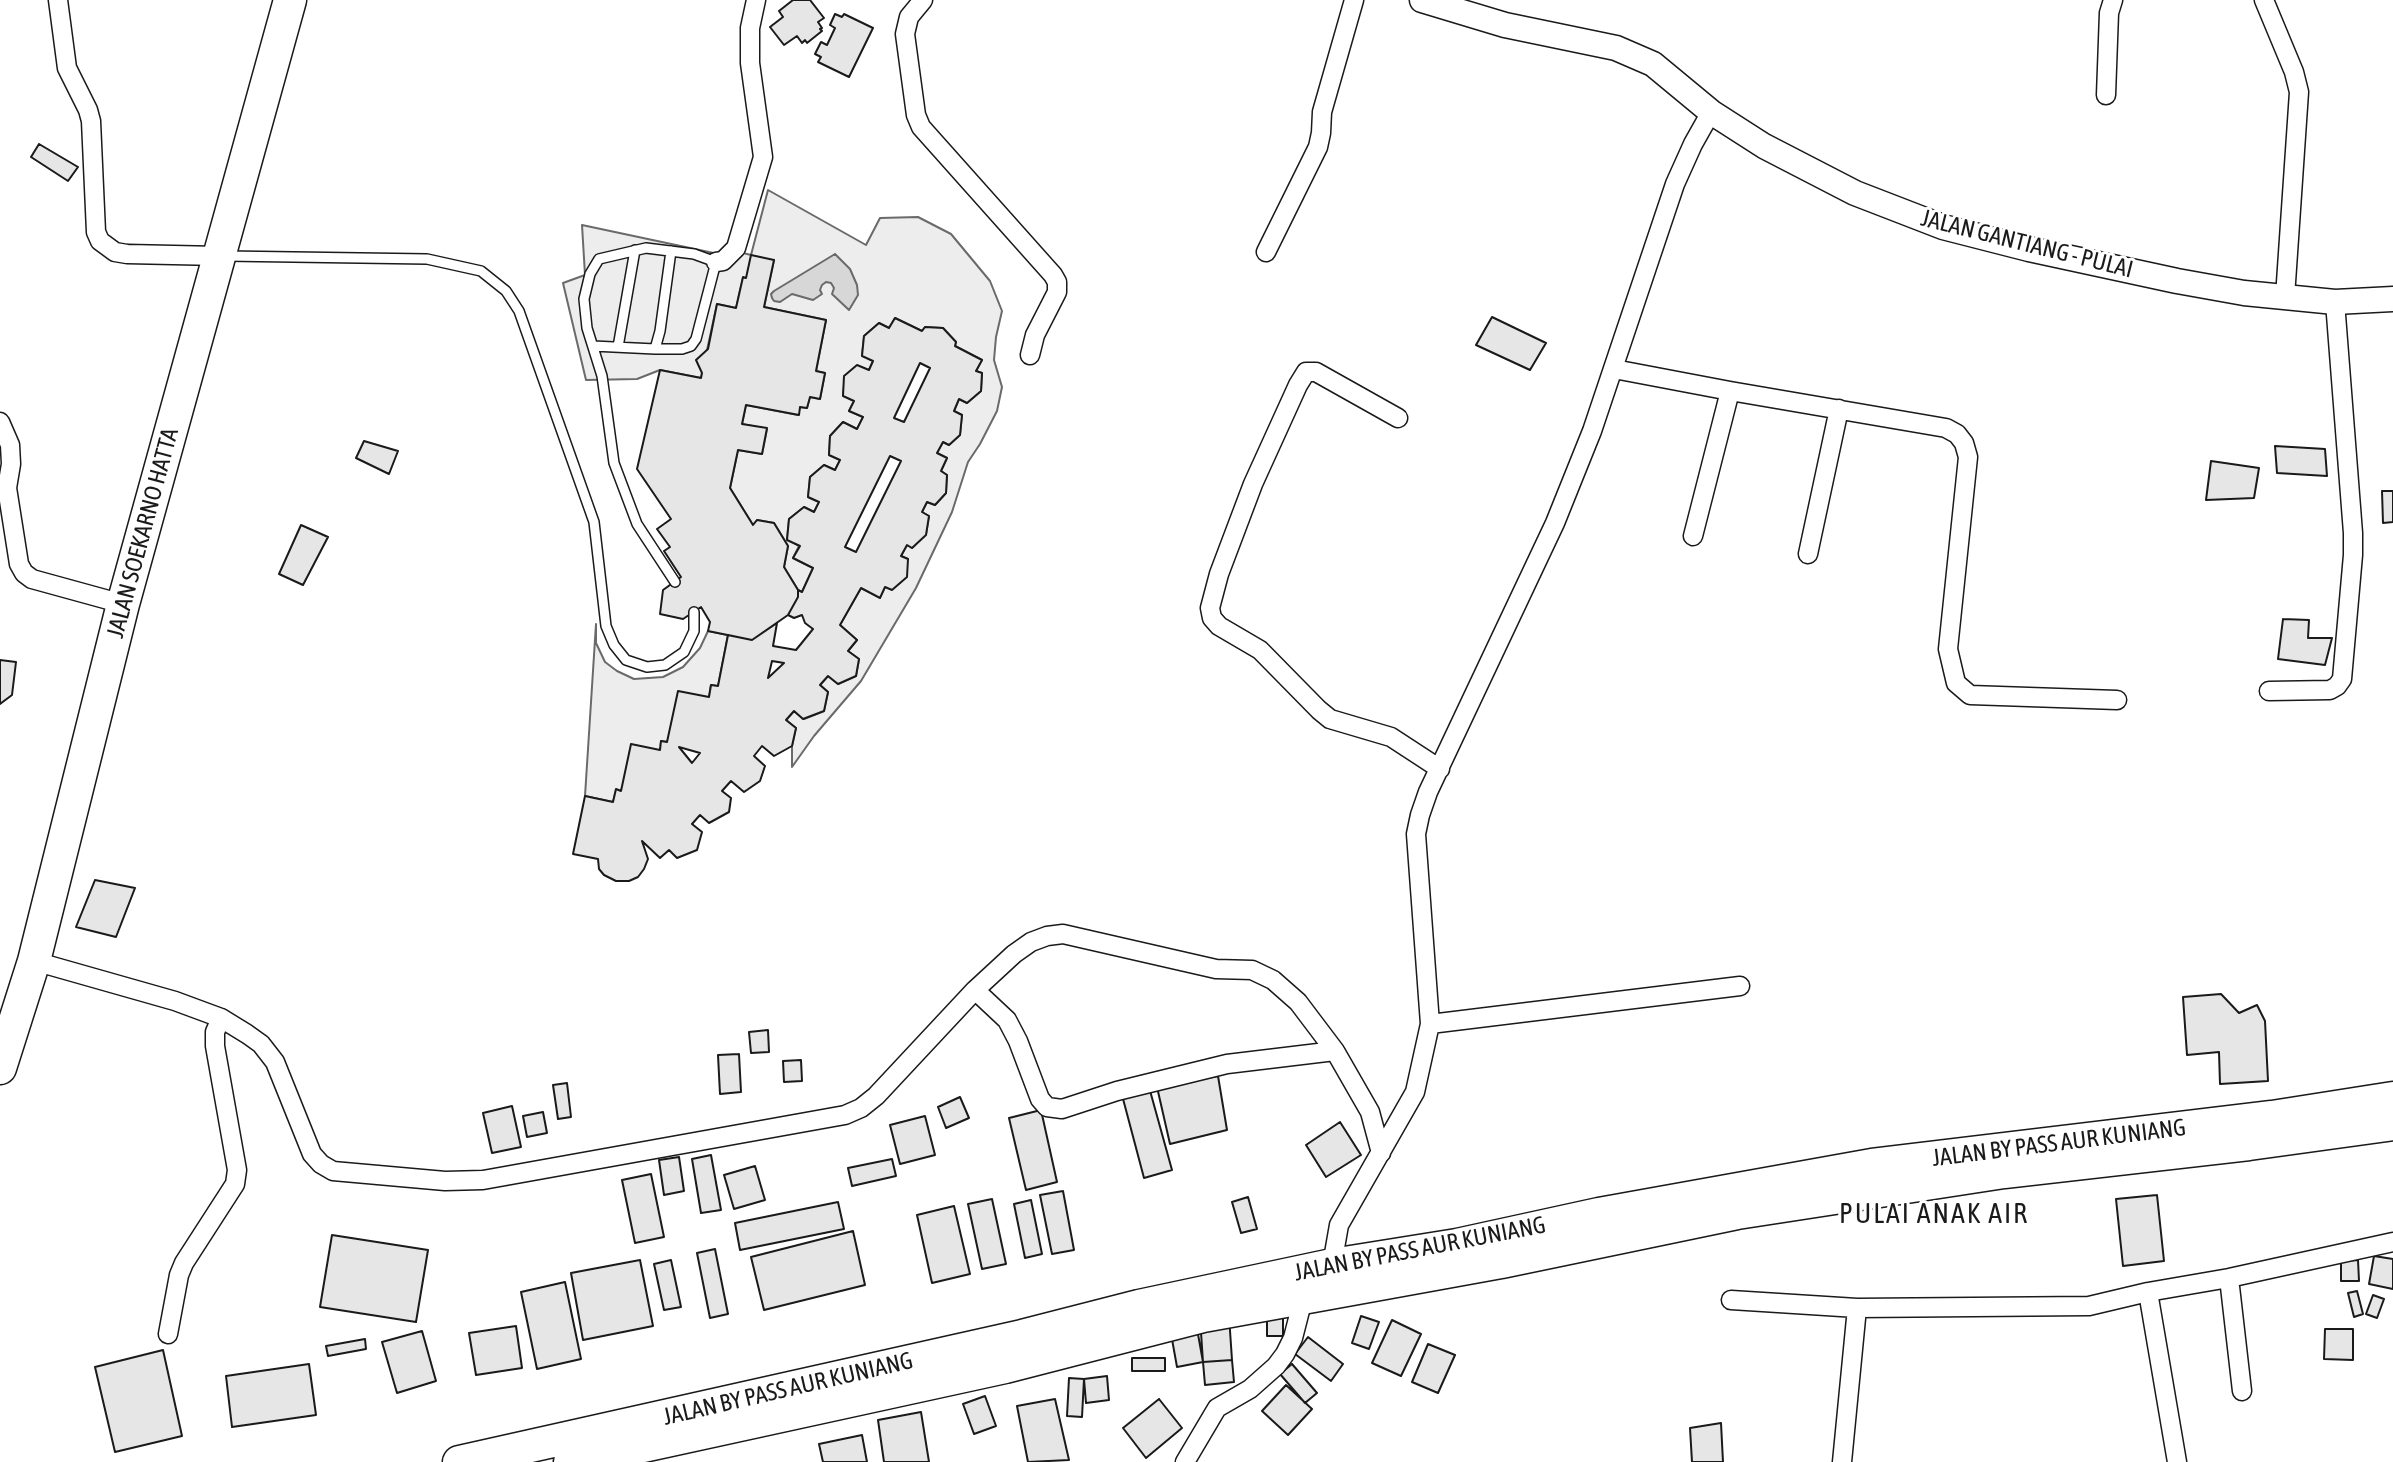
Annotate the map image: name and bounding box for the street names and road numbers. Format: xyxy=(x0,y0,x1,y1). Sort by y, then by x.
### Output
street label: JALAN GANTIANG - PULAI xyxy=(1918,204,2136,284)
street label: JALAN SOEKARNO HATTA xyxy=(101,425,185,641)
street label: JALAN BY PASS AUR KUNIANG xyxy=(1931,1113,2187,1173)
street label: JALAN BY PASS AUR KUNIANG xyxy=(1292,1211,1548,1287)
street label: JALAN BY PASS AUR KUNIANG xyxy=(660,1346,916,1432)

